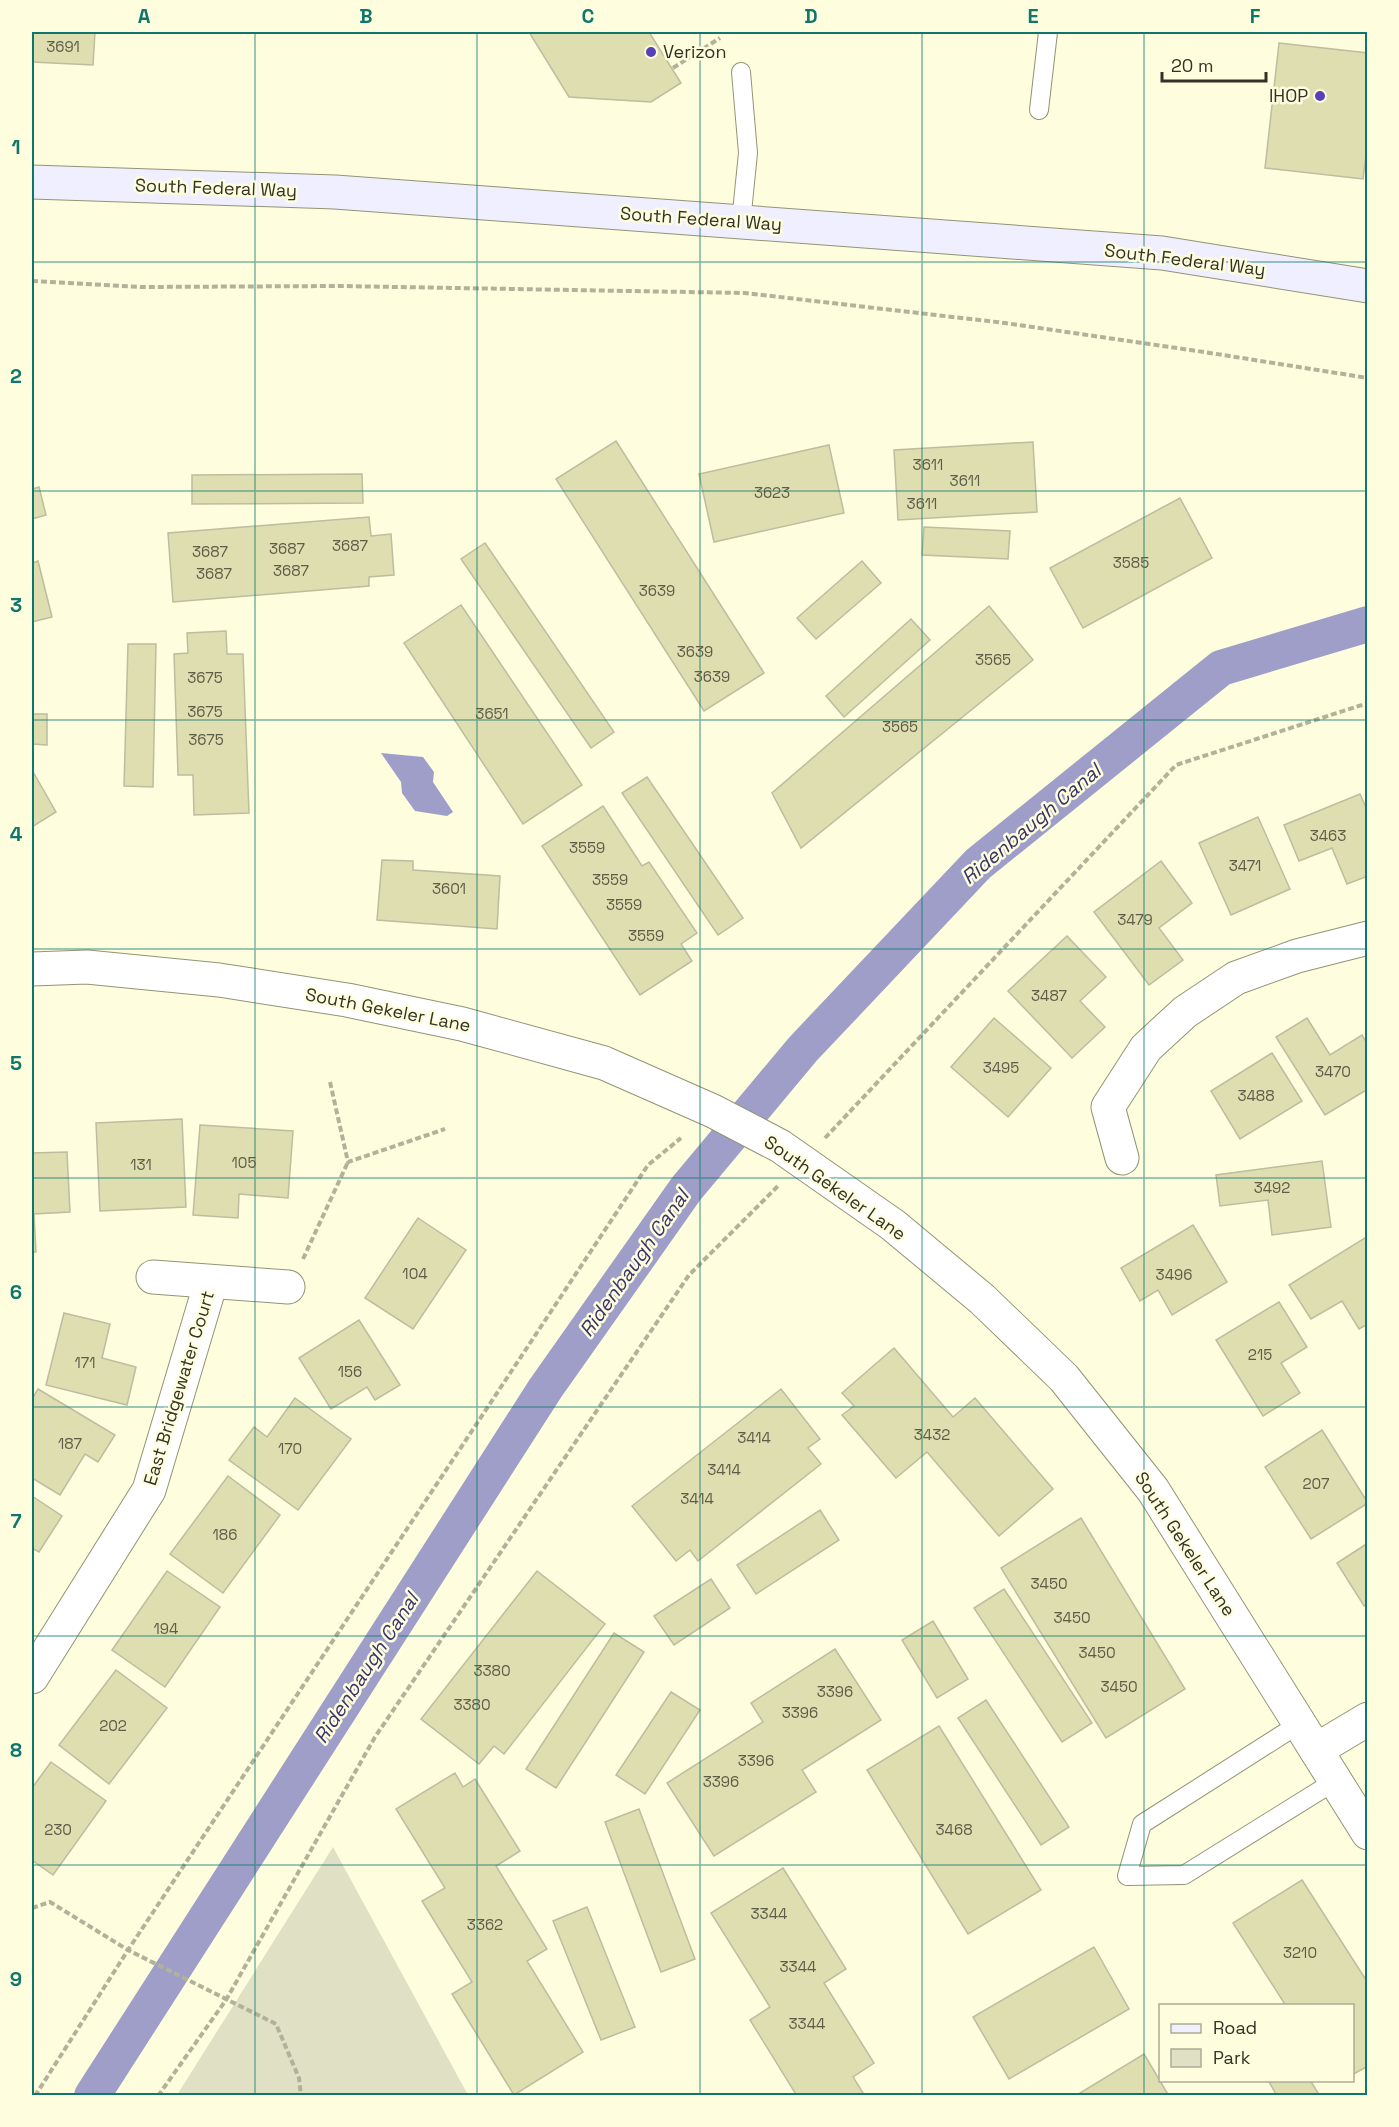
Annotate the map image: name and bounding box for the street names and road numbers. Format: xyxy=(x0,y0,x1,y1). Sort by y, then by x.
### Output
street label: South Federal Way xyxy=(135,173,297,202)
street label: South Federal Way xyxy=(619,201,783,236)
street label: South Federal Way xyxy=(1103,238,1267,281)
street label: South Gekeler Lane xyxy=(304,982,473,1037)
street label: South Gekeler Lane xyxy=(760,1130,911,1245)
street label: East Bridgewater Court xyxy=(138,1288,219,1488)
street label: South Gekeler Lane xyxy=(1130,1467,1241,1620)

